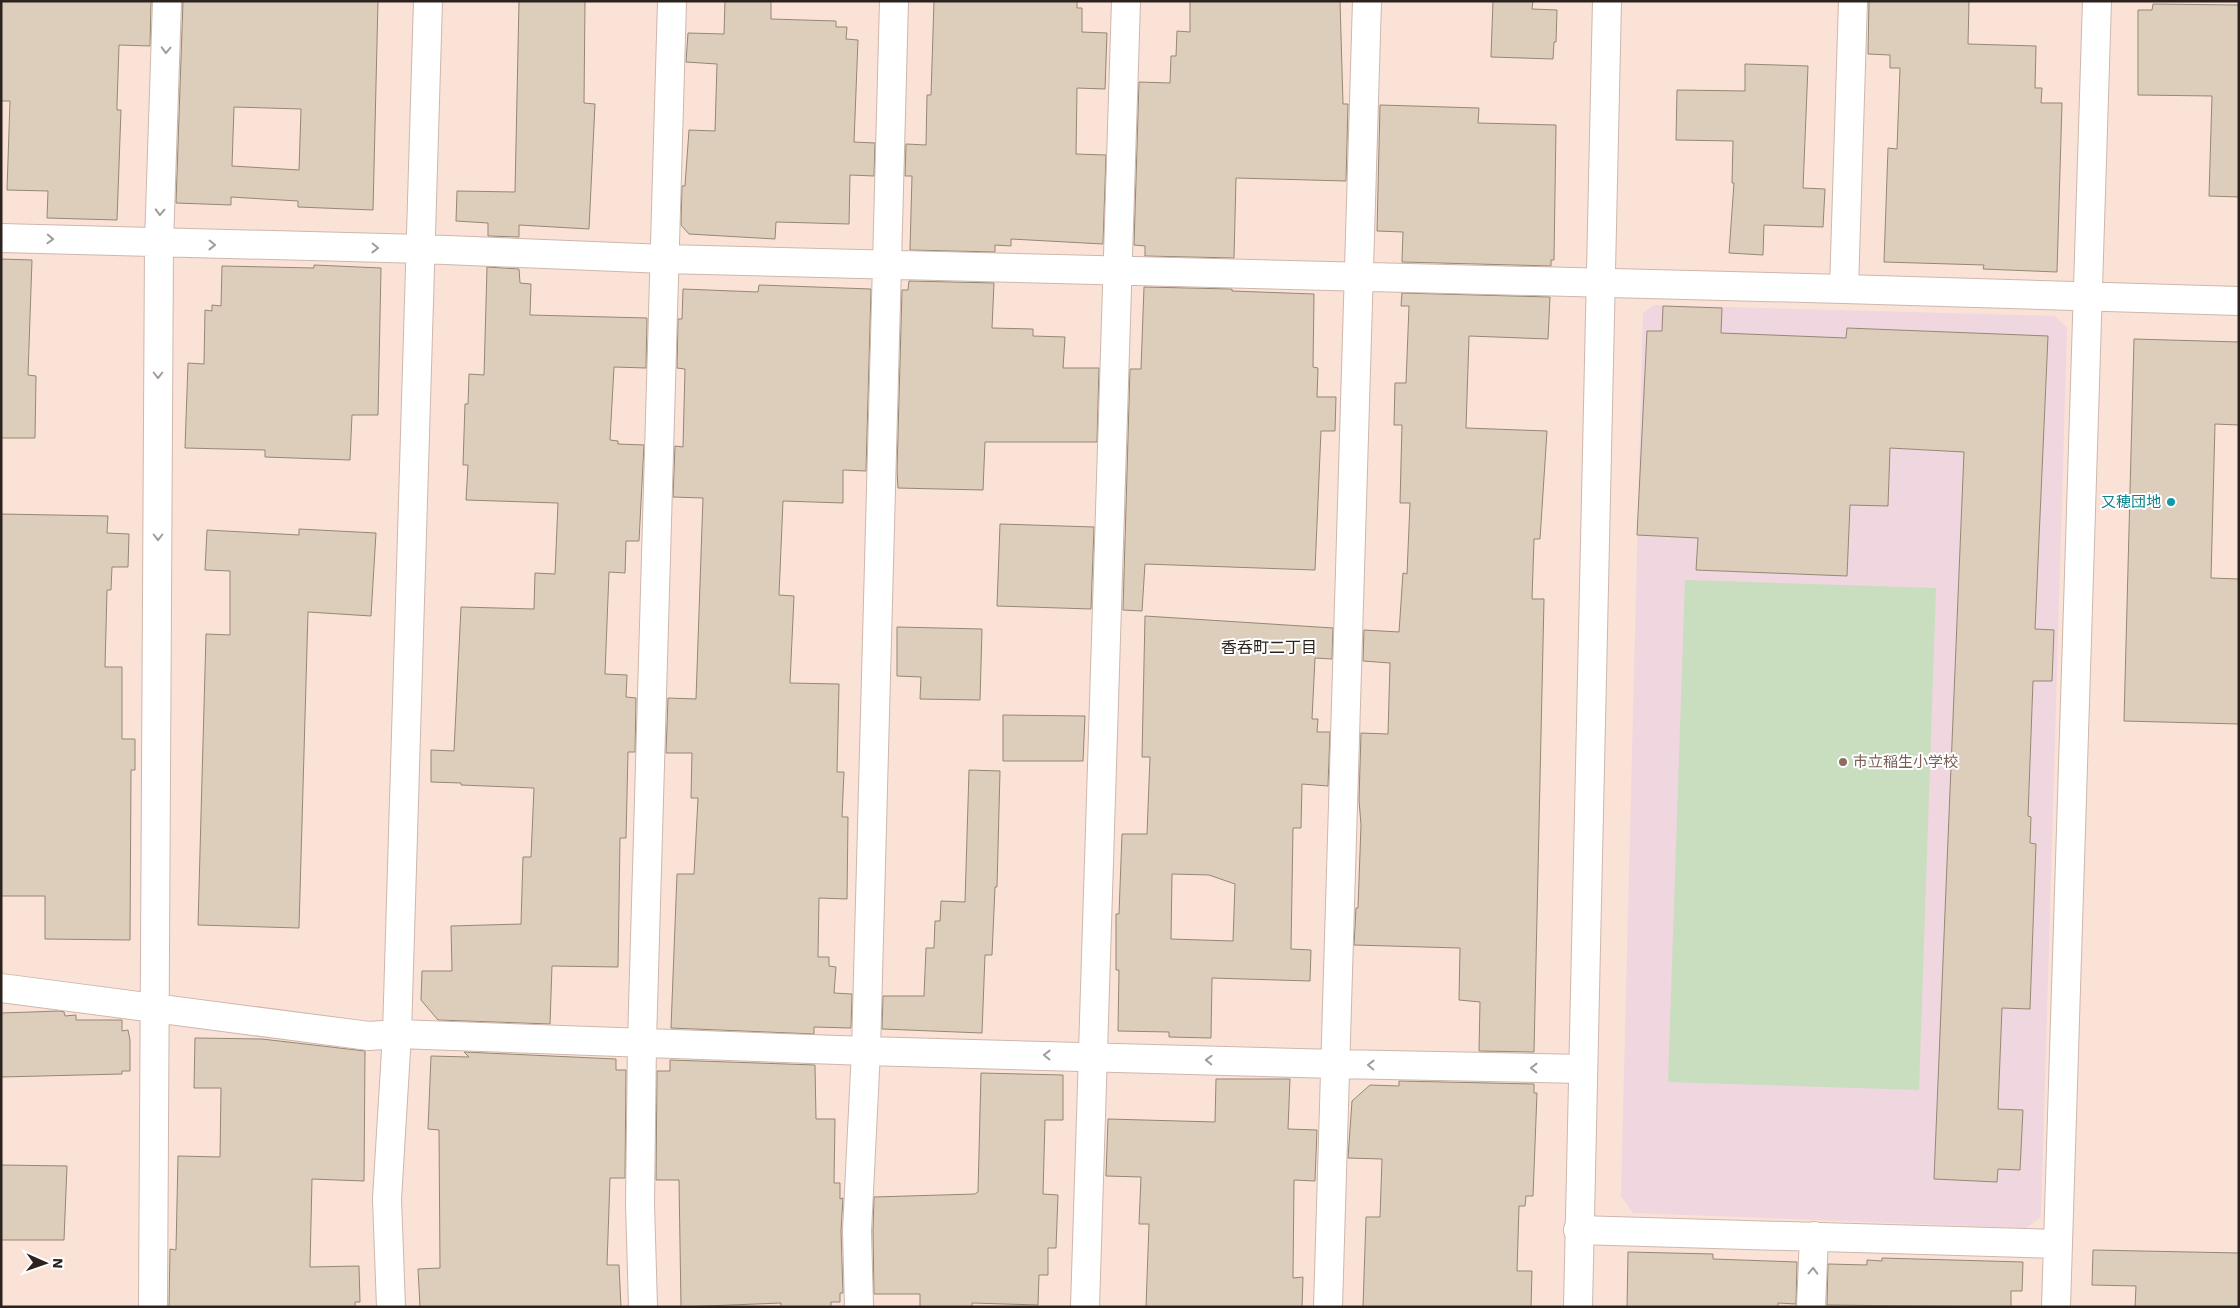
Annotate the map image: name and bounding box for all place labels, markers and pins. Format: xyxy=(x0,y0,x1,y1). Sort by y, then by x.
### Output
place label: 又穂団地 xyxy=(2101,493,2161,511)
marker: 又穂団地 xyxy=(2165,496,2177,508)
place label: 市立稲生小学校 xyxy=(1853,753,1958,771)
marker: 市立稲生小学校 xyxy=(1837,756,1849,768)

